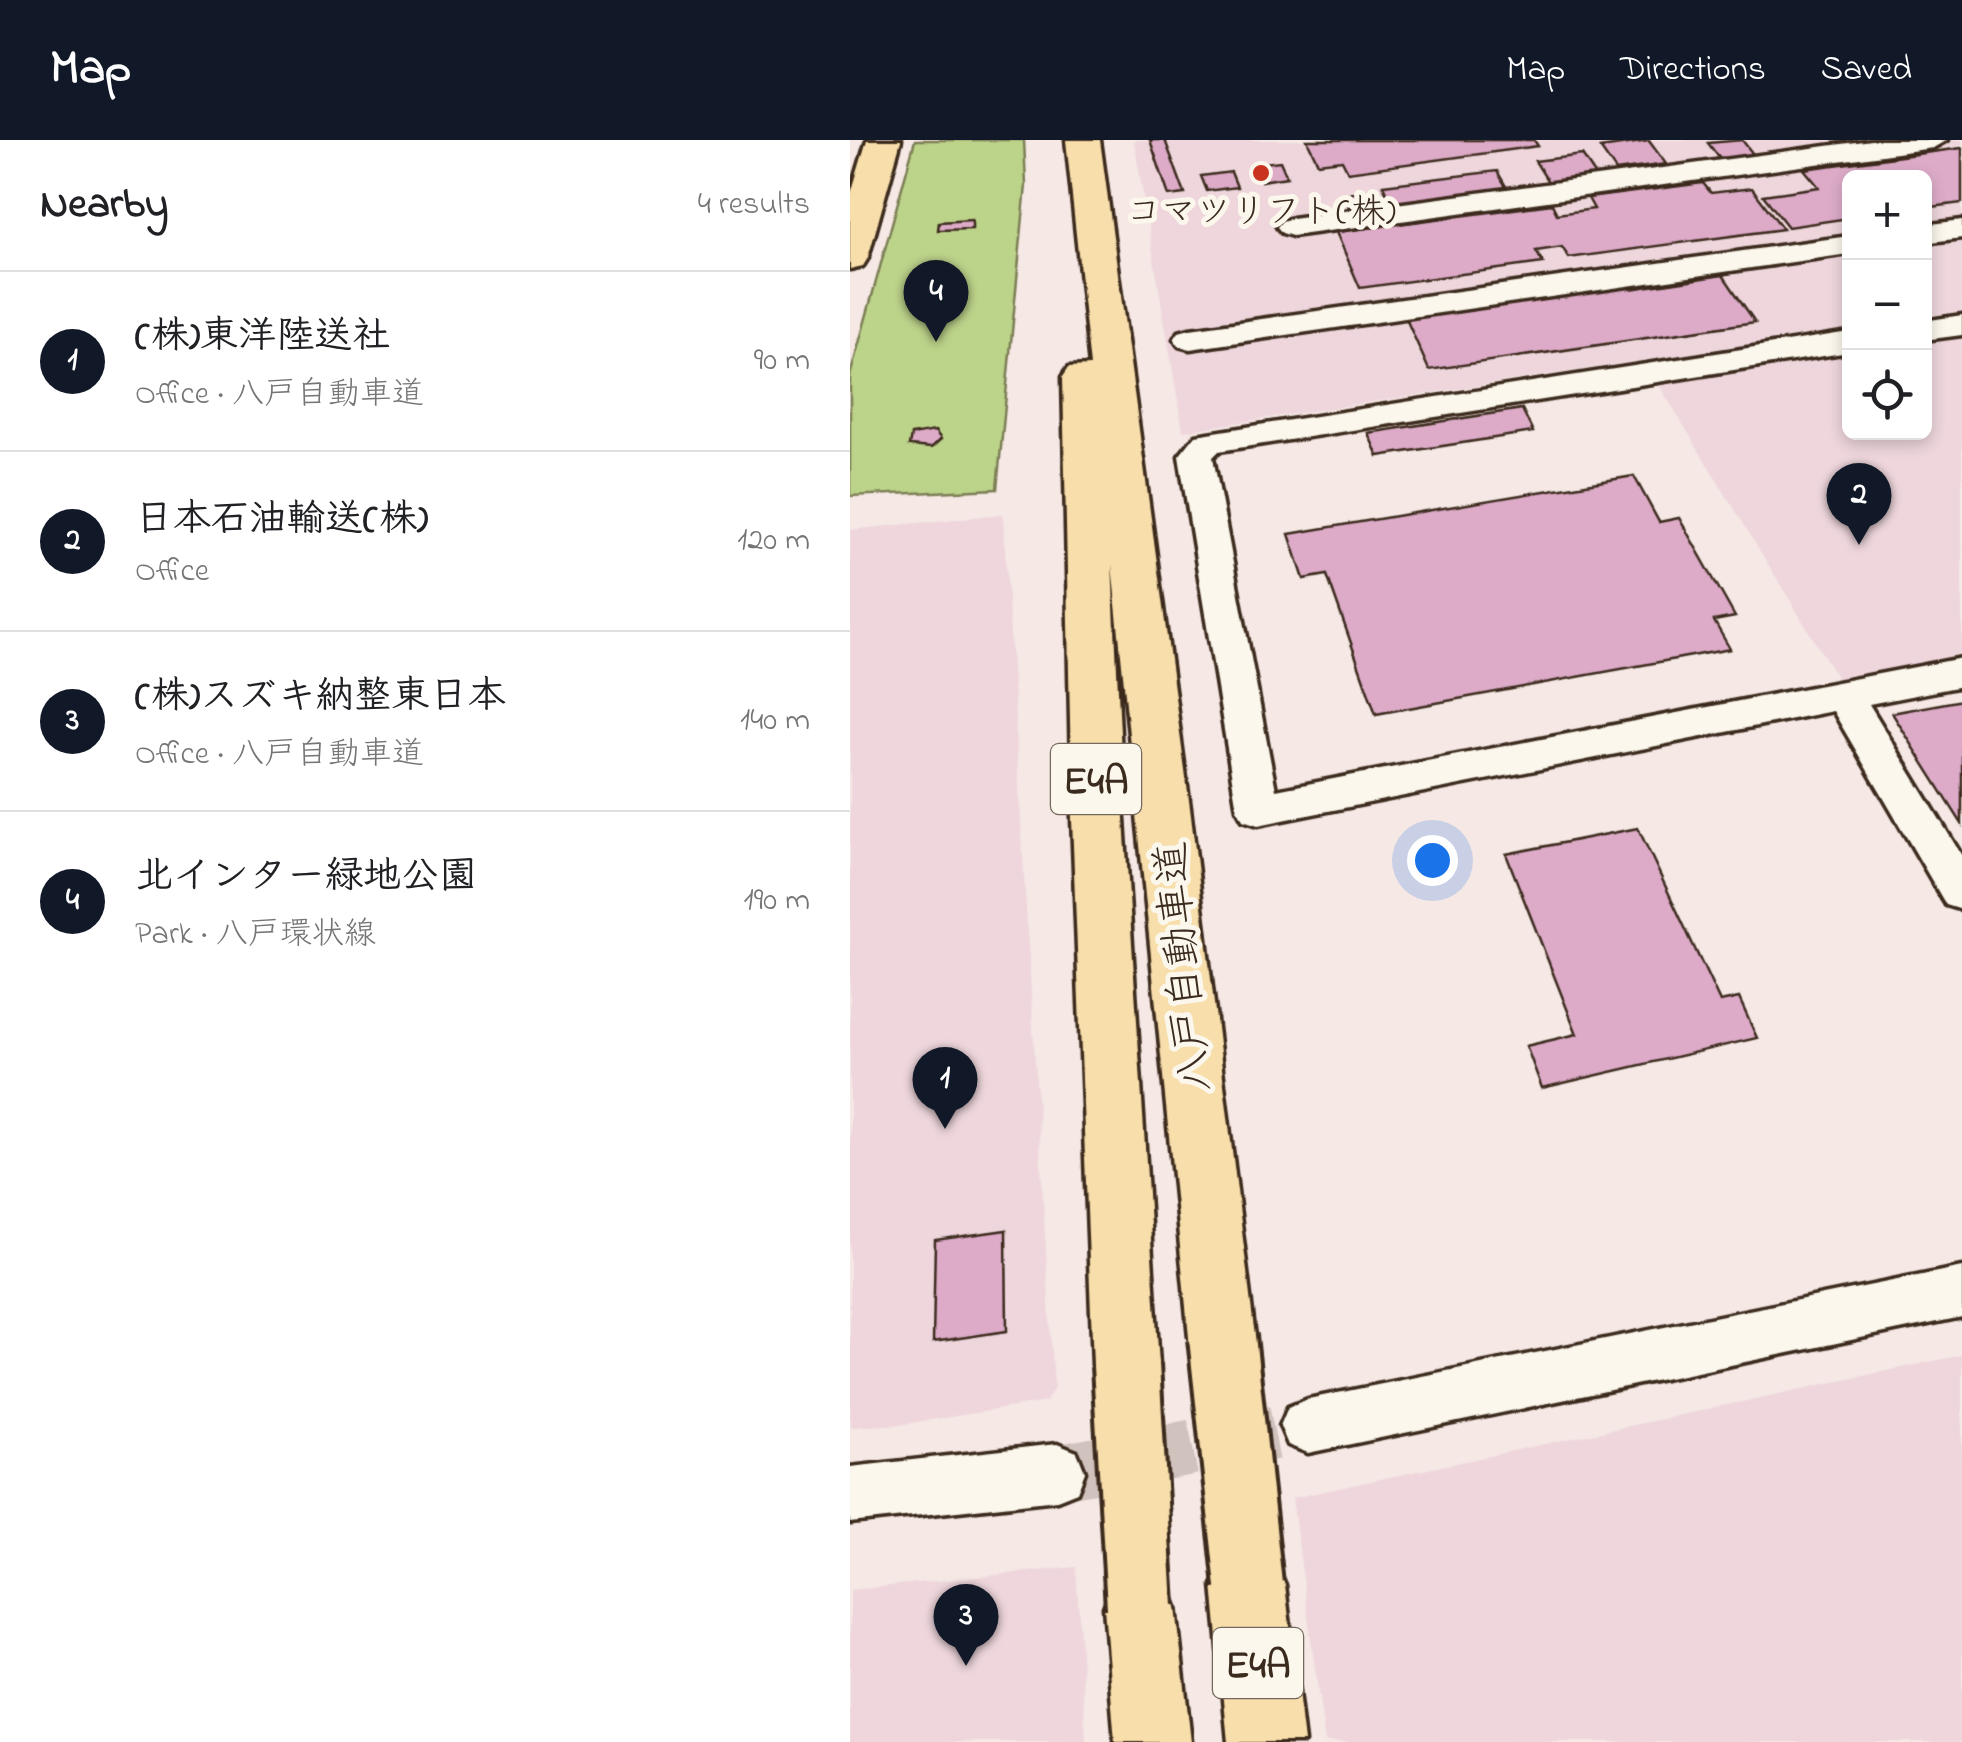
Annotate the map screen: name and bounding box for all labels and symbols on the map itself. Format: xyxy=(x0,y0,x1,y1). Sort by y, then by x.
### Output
marker: コマツリフト(株) xyxy=(1250,162,1272,184)
place label: コマツリフト(株) xyxy=(1126,188,1396,239)
pin: 4 xyxy=(904,260,968,342)
pin: 2 xyxy=(1826,462,1892,545)
road number: E4A xyxy=(1051,744,1141,814)
your location xyxy=(1407,835,1458,886)
street label: 八戸自動車道 xyxy=(1142,838,1229,1095)
pin: 1 xyxy=(912,1046,978,1129)
pin: 3 xyxy=(934,1584,998,1666)
road number: E4A xyxy=(1213,1628,1303,1698)

